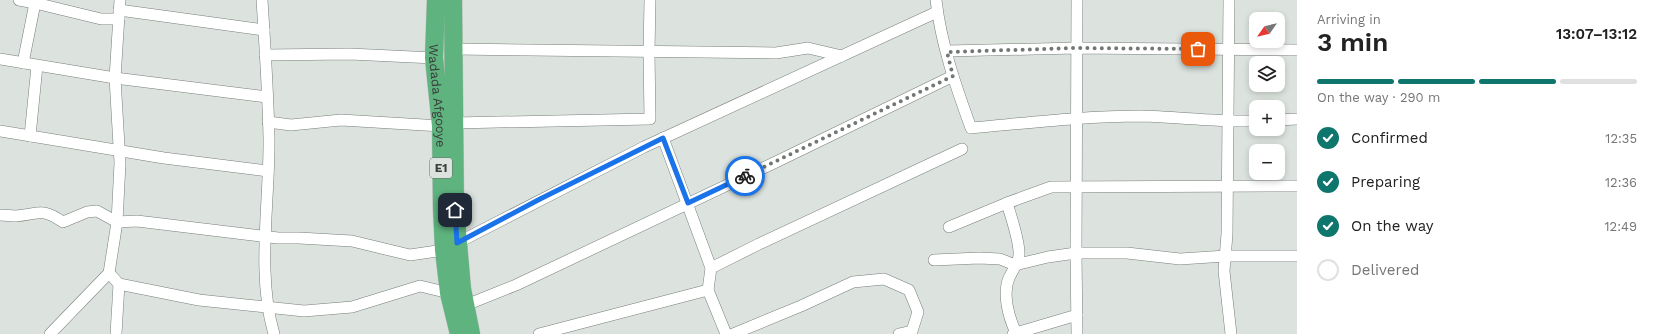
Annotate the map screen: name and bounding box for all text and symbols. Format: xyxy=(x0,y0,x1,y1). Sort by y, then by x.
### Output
north arrow xyxy=(1249,12,1285,48)
map controls xyxy=(1249,12,1285,180)
text: Arriving in xyxy=(1317,12,1381,27)
text: 13:07–13:12 xyxy=(1556,25,1637,43)
text: 3 min xyxy=(1317,27,1388,57)
pin xyxy=(1181,32,1215,66)
icon: bag xyxy=(1187,38,1209,60)
street label: Wadada Afgooye xyxy=(426,44,448,148)
button: layers xyxy=(1249,56,1285,92)
text: On the way · 290 m xyxy=(1317,90,1440,105)
button: + xyxy=(1249,100,1285,136)
icon: check xyxy=(1317,127,1339,149)
text: Confirmed xyxy=(1351,129,1428,147)
text: 12:35 xyxy=(1605,131,1637,146)
button: − xyxy=(1249,144,1285,180)
courier xyxy=(725,156,765,196)
road number: E1 xyxy=(430,158,452,178)
icon: bike xyxy=(734,165,756,187)
icon: check xyxy=(1317,171,1339,193)
text: Preparing xyxy=(1351,173,1420,191)
text: 12:36 xyxy=(1605,175,1637,190)
pin xyxy=(438,193,472,227)
icon: home xyxy=(444,199,466,221)
icon: check xyxy=(1317,215,1339,237)
text: On the way xyxy=(1351,217,1433,235)
text: 12:49 xyxy=(1605,219,1637,234)
text: Delivered xyxy=(1351,261,1419,279)

